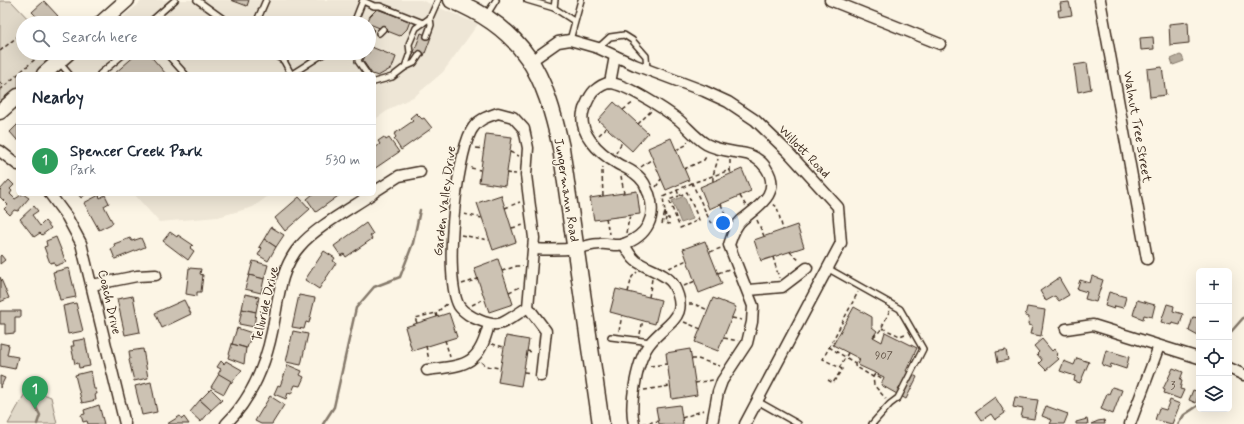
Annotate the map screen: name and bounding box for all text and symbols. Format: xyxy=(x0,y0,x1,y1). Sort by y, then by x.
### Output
search box xyxy=(16,16,376,60)
icon: search xyxy=(30,27,52,49)
text: Search here xyxy=(62,28,138,48)
street label: Walnut Tree Street xyxy=(1119,70,1155,184)
text: Nearby xyxy=(32,87,84,109)
street label: Willott Road xyxy=(774,122,834,182)
street label: Jungermann Road xyxy=(548,137,583,243)
text: Spencer Creek Park xyxy=(70,142,202,162)
street label: Garden Valley Drive xyxy=(430,145,460,257)
text: 1 xyxy=(42,152,48,169)
text: 530 m xyxy=(325,152,360,169)
text: Park xyxy=(70,162,96,179)
your location xyxy=(713,213,733,233)
street label: Telluride Drive xyxy=(249,265,283,343)
street label: Coach Drive xyxy=(93,268,125,336)
map controls xyxy=(1196,268,1232,412)
button: + xyxy=(1196,268,1232,304)
button: − xyxy=(1196,304,1232,340)
button: locate xyxy=(1196,340,1232,376)
house number: 907 xyxy=(875,349,893,363)
pin: 1 xyxy=(22,376,48,409)
button: layers xyxy=(1196,376,1232,412)
house number: 3 xyxy=(1171,379,1176,393)

